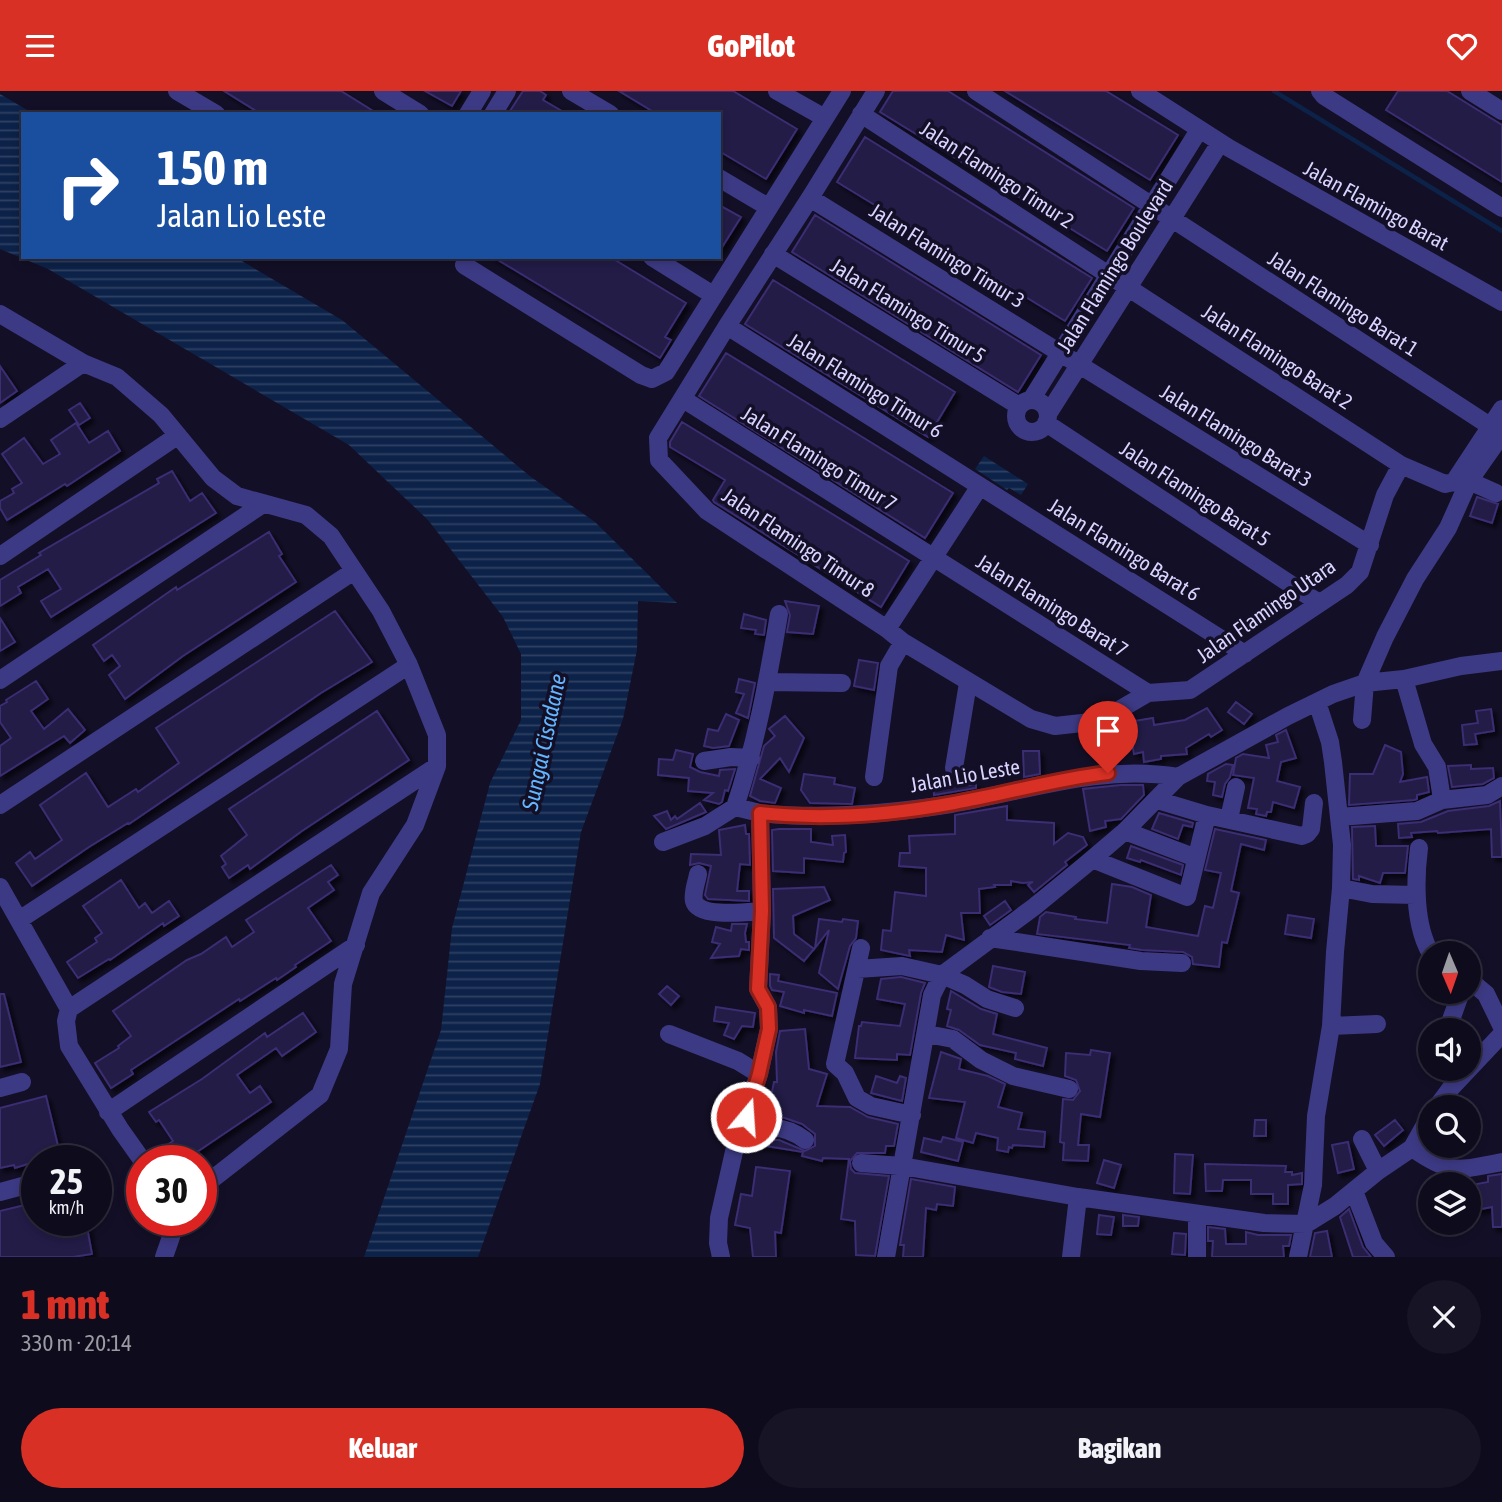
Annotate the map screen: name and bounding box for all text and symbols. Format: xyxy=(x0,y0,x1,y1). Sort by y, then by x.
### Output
icon: menu xyxy=(21,27,59,65)
text: GoPilot xyxy=(707,27,795,64)
icon: heart xyxy=(1443,27,1481,65)
street label: Jalan Flamingo Timur 2 xyxy=(916,116,1079,233)
text: 150 m xyxy=(157,139,268,195)
icon: right xyxy=(42,140,133,231)
street label: Jalan Flamingo Barat xyxy=(1300,155,1453,255)
street label: Jalan Flamingo Boulevard xyxy=(1051,175,1177,356)
text: Jalan Lio Leste xyxy=(157,197,326,234)
street label: Jalan Flamingo Timur 3 xyxy=(866,198,1029,312)
street label: Jalan Flamingo Barat 1 xyxy=(1264,246,1423,361)
street label: Jalan Flamingo Timur 5 xyxy=(827,253,990,367)
street label: Jalan Flamingo Barat 2 xyxy=(1198,299,1357,414)
street label: Jalan Flamingo Timur 6 xyxy=(784,328,947,443)
street label: Jalan Flamingo Barat 3 xyxy=(1156,379,1317,491)
street label: Jalan Flamingo Timur 7 xyxy=(738,401,901,515)
street label: Jalan Flamingo Barat 5 xyxy=(1116,436,1275,551)
street label: Jalan Flamingo Timur 8 xyxy=(718,482,879,602)
street label: Jalan Flamingo Barat 6 xyxy=(1044,493,1205,606)
street label: Jalan Flamingo Barat 7 xyxy=(972,549,1133,661)
street label: Jalan Flamingo Utara xyxy=(1191,553,1339,667)
water label: Sungai Cisadane xyxy=(517,671,571,814)
pin xyxy=(1078,701,1138,773)
icon: arrive xyxy=(1089,712,1127,750)
street label: Jalan Lio Leste xyxy=(908,754,1022,796)
north arrow xyxy=(1418,941,1480,1005)
map controls xyxy=(1418,941,1481,1235)
button: sound xyxy=(1418,1018,1481,1081)
position arrow xyxy=(709,1080,783,1154)
button: search xyxy=(1418,1095,1481,1158)
speed limit sign: 30 xyxy=(126,1145,217,1236)
text: 25 xyxy=(50,1161,83,1201)
button: layers xyxy=(1418,1172,1481,1235)
text: km/h xyxy=(49,1197,84,1218)
text: 1 mnt xyxy=(21,1280,109,1328)
button: close xyxy=(1407,1280,1481,1354)
text: 330 m · 20:14 xyxy=(21,1330,132,1356)
button: Keluar xyxy=(21,1408,744,1488)
button: Bagikan xyxy=(758,1408,1481,1488)

